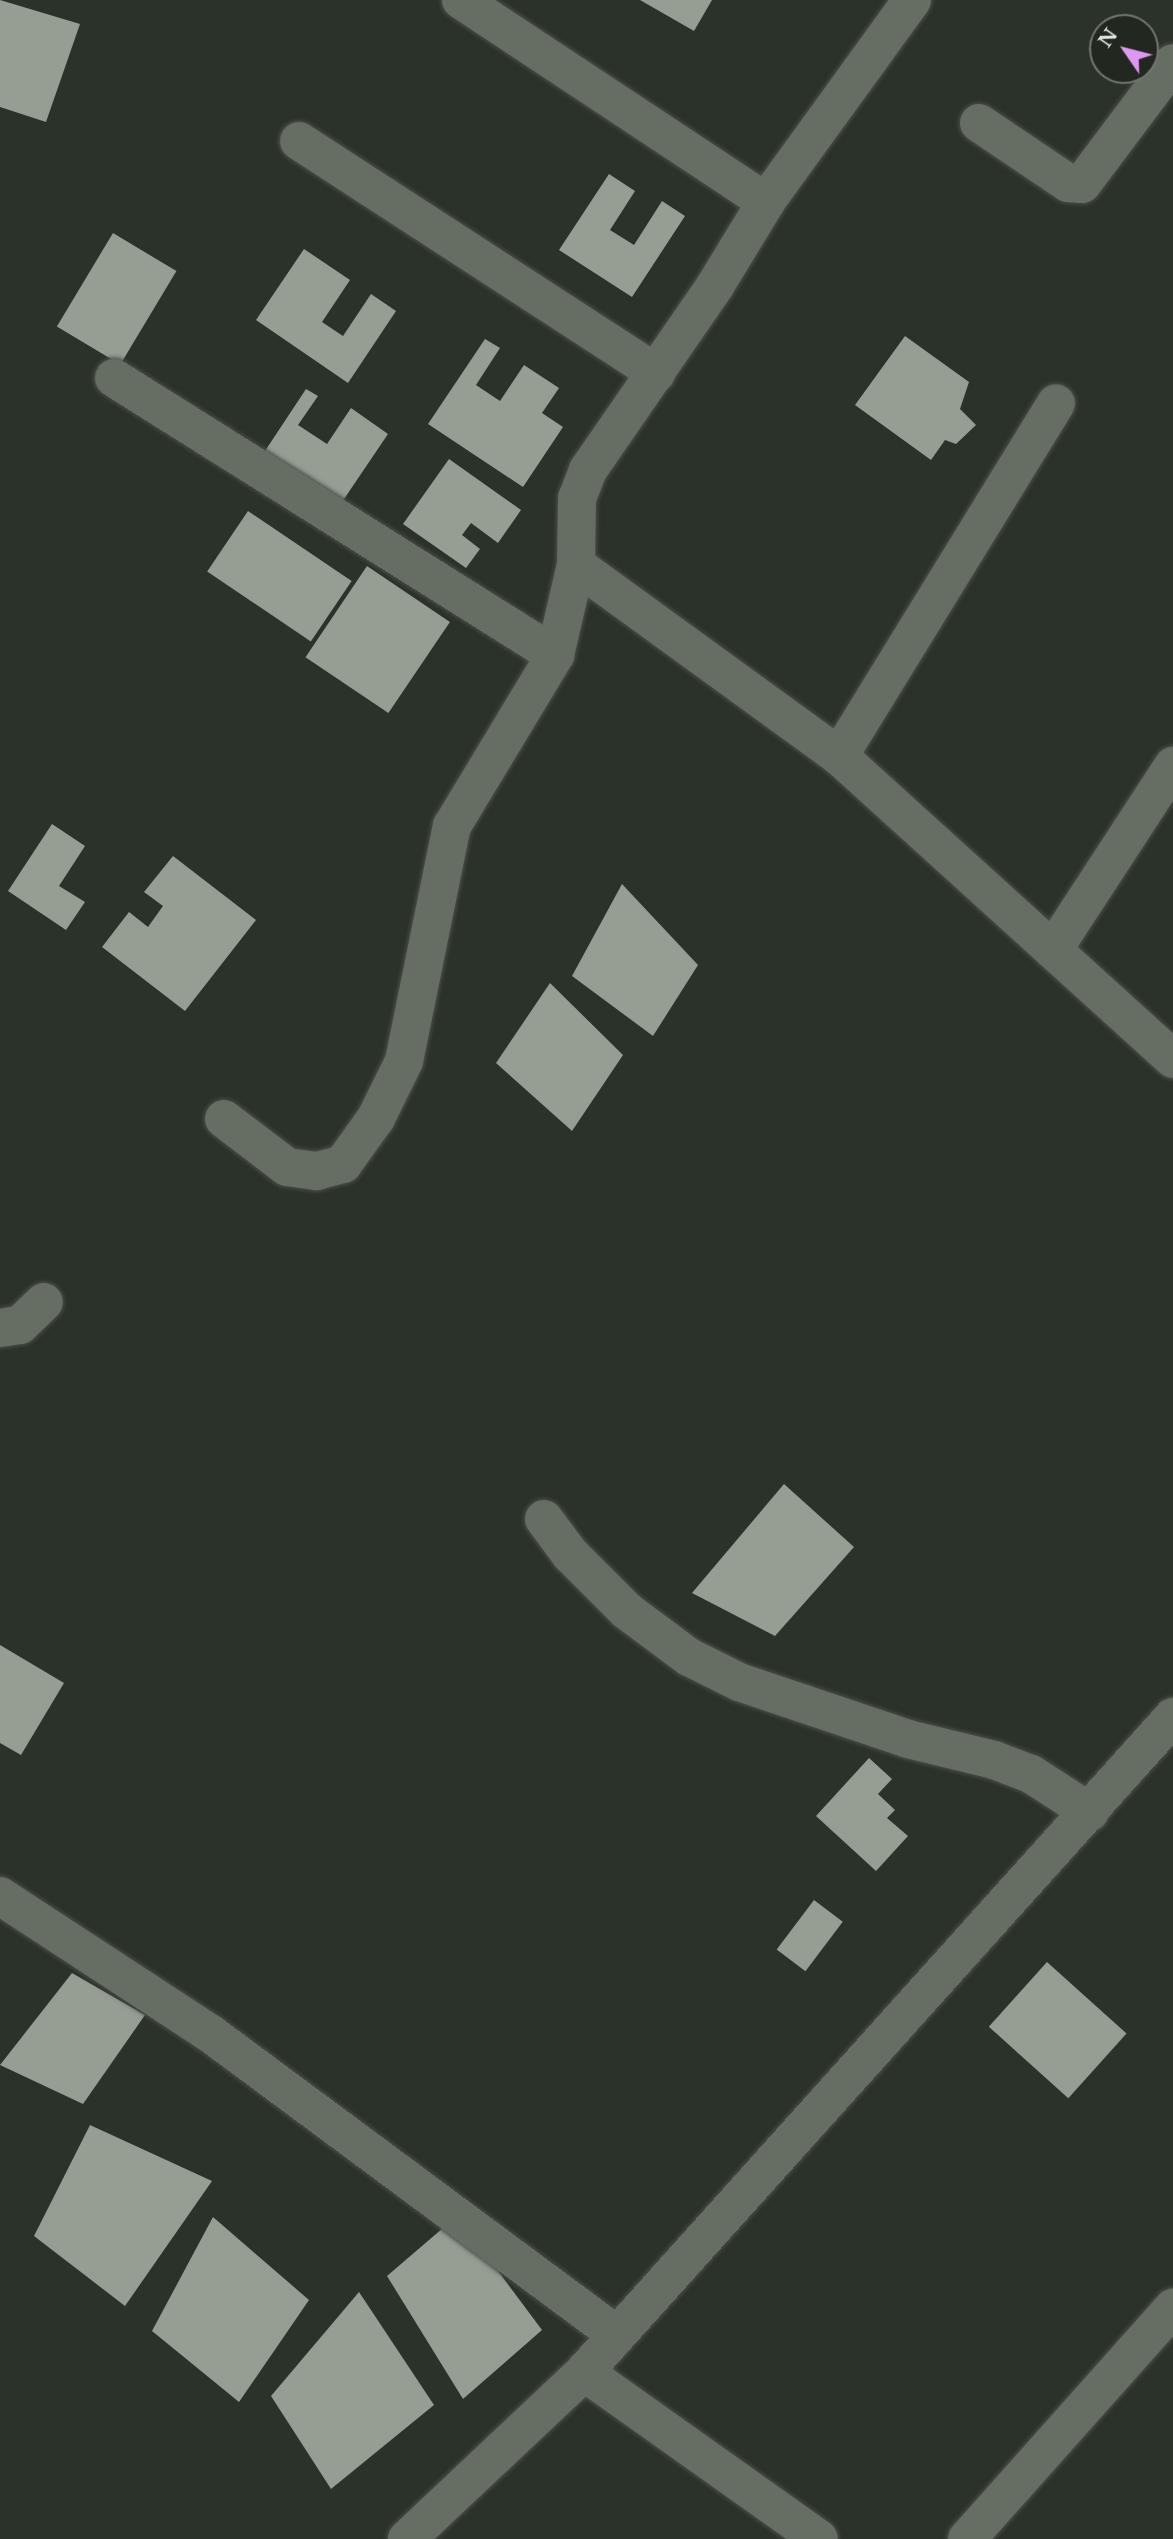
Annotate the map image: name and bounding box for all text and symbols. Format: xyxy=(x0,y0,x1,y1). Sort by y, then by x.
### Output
north arrow xyxy=(1089,14,1159,84)
text: N xyxy=(1093,24,1123,52)

